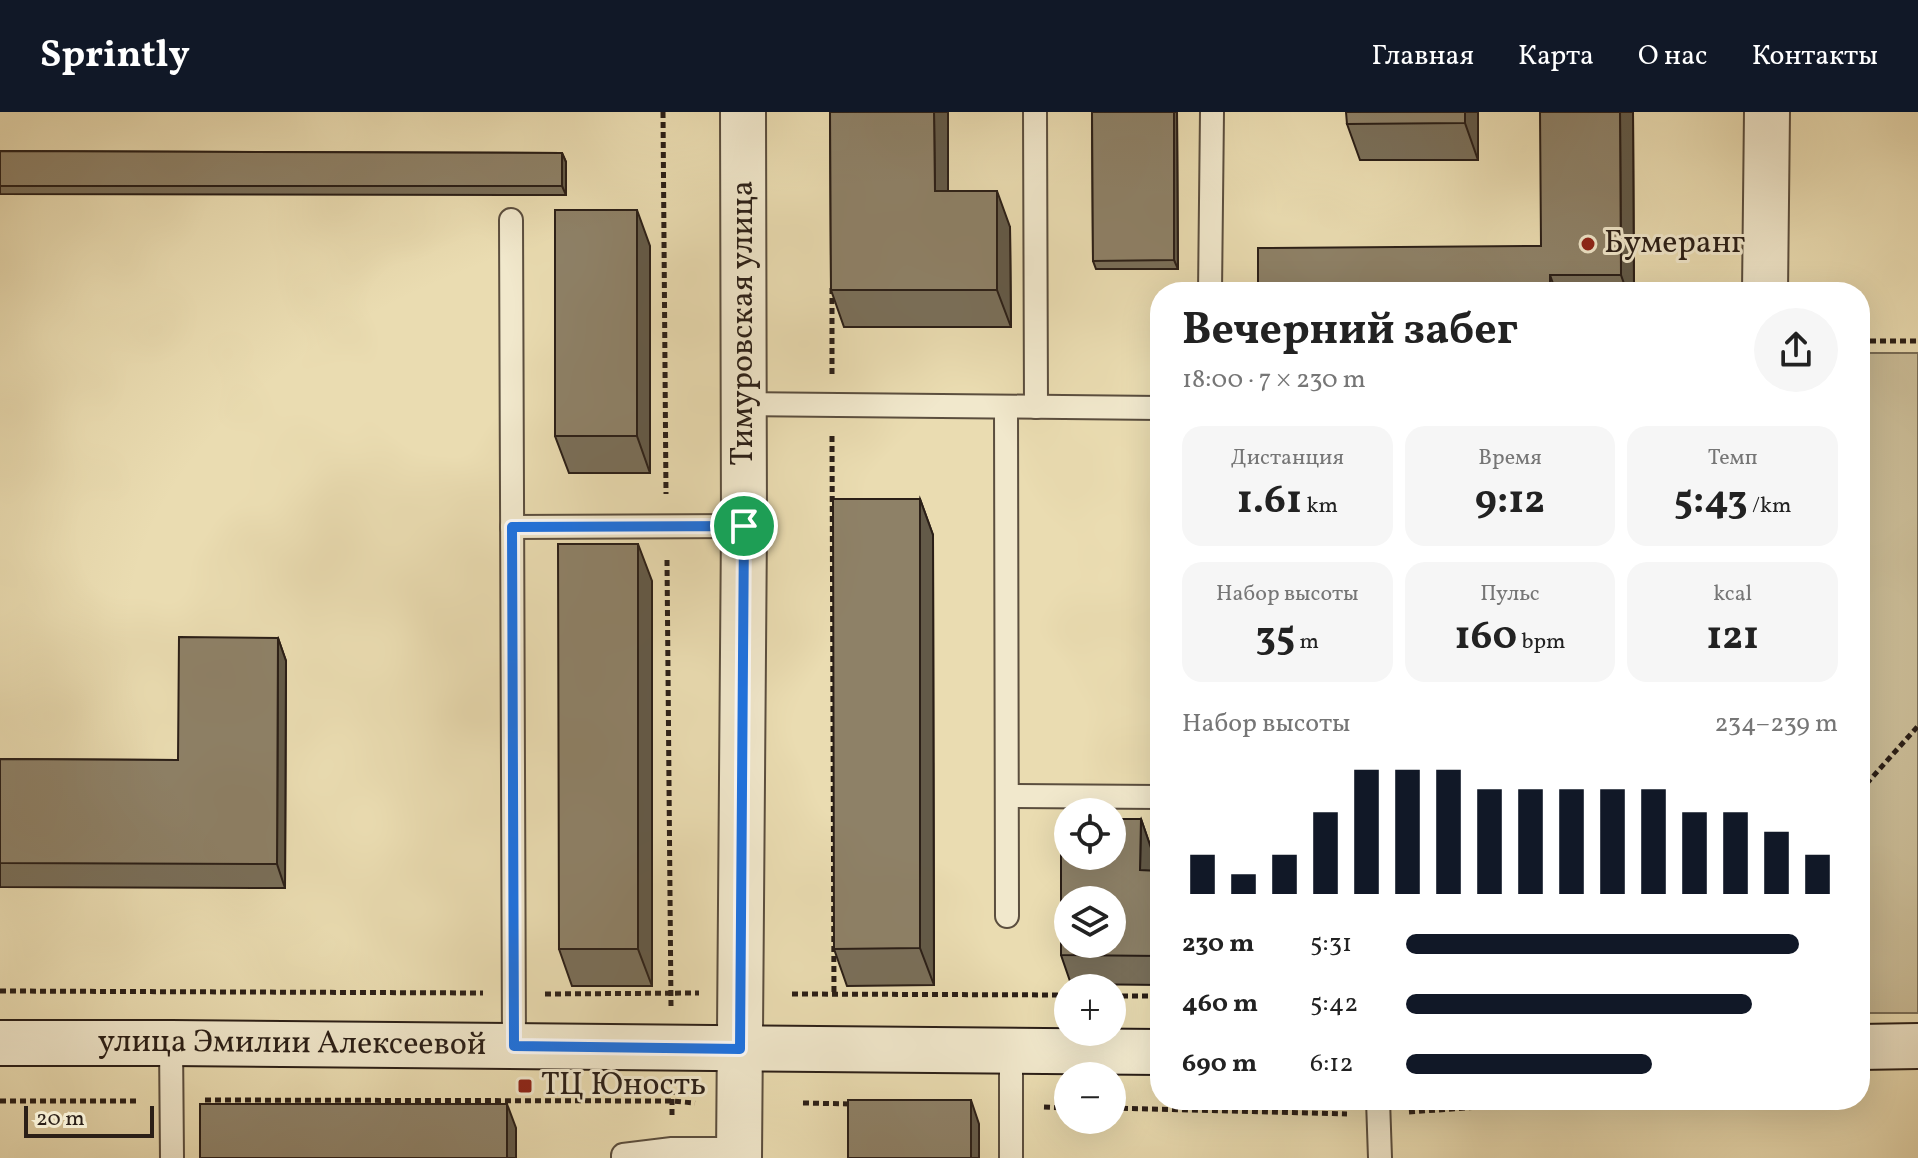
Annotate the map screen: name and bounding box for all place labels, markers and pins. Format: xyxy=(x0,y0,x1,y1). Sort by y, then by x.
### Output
place label: Бумеранг xyxy=(1604,222,1745,266)
marker: Бумеранг xyxy=(1579,235,1597,253)
pin xyxy=(710,492,778,560)
place label: ТЦ Юность xyxy=(541,1064,706,1108)
marker: ТЦ Юность xyxy=(516,1077,534,1095)

